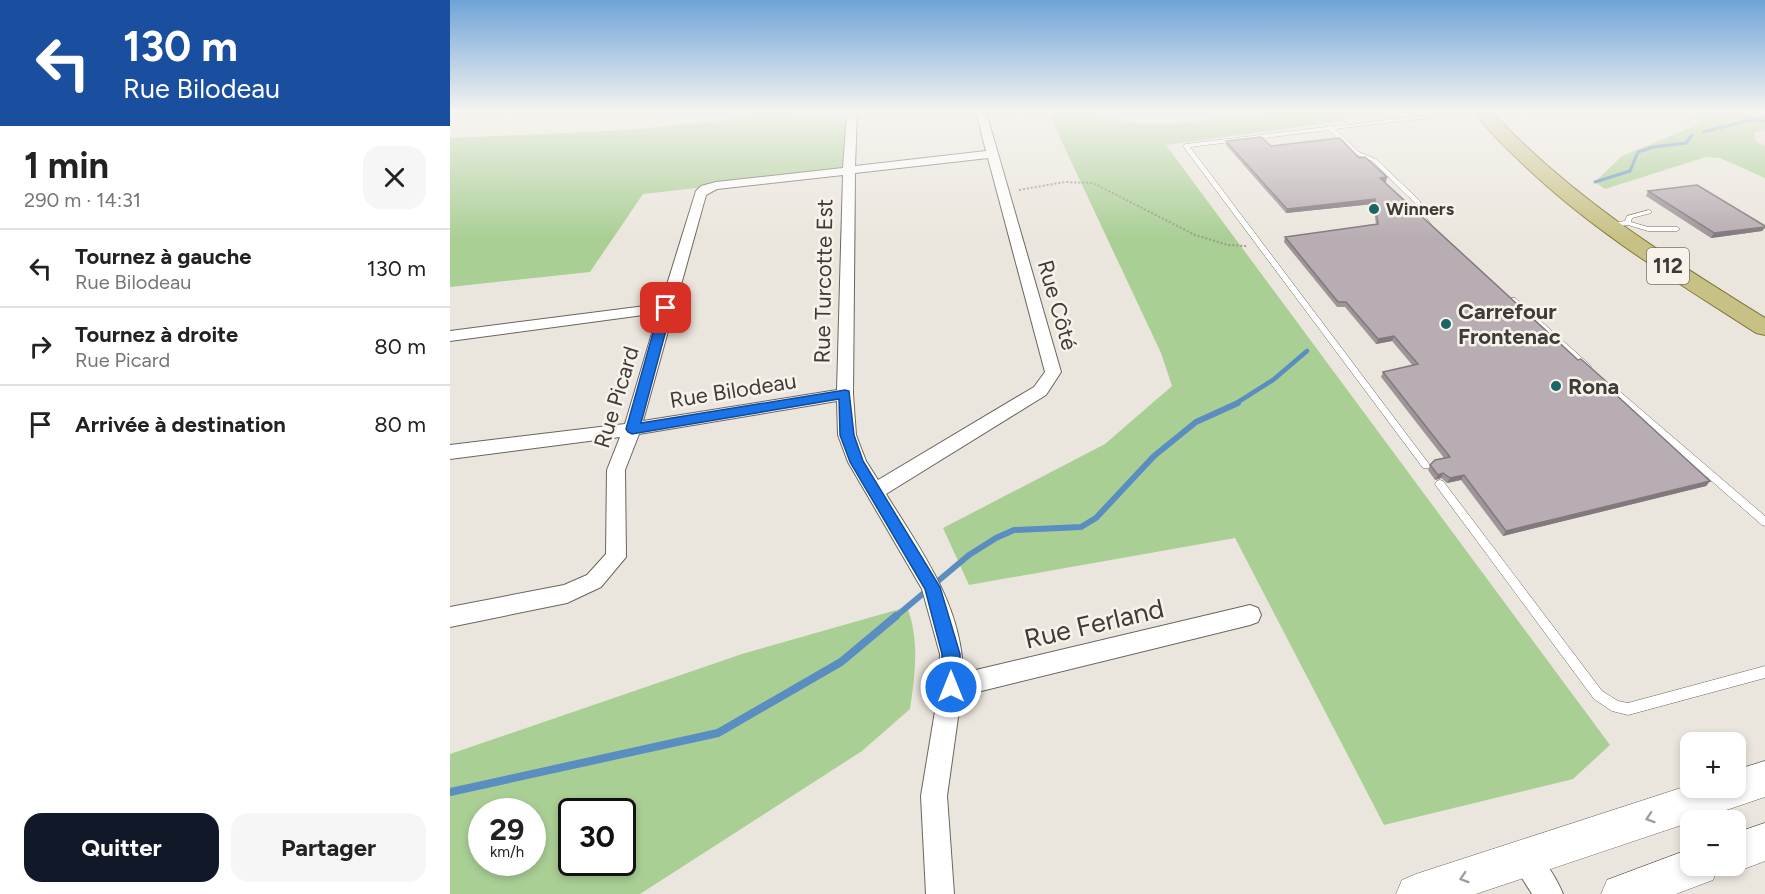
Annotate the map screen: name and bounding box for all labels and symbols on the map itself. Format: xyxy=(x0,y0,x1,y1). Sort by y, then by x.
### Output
street label: Rue Turcotte Est xyxy=(809,198,838,364)
place label: Winners xyxy=(1386,198,1455,220)
marker: Winners xyxy=(1367,202,1381,216)
road number: 112 xyxy=(1647,248,1689,284)
street label: Rue Côté xyxy=(1032,257,1083,353)
pin xyxy=(640,282,691,333)
place label: Carrefour Frontenac xyxy=(1458,298,1561,350)
marker: Carrefour Frontenac xyxy=(1439,317,1453,331)
street label: Rue Picard xyxy=(588,343,645,451)
street label: Rue Bilodeau xyxy=(668,367,798,414)
place label: Rona xyxy=(1568,373,1619,400)
marker: Rona xyxy=(1549,379,1563,393)
street label: Rue Ferland xyxy=(1021,591,1167,656)
position arrow xyxy=(919,655,983,719)
speed limit sign: 30 xyxy=(558,798,636,876)
one-way arrow xyxy=(1645,810,1656,823)
one-way arrow xyxy=(1459,871,1470,884)

